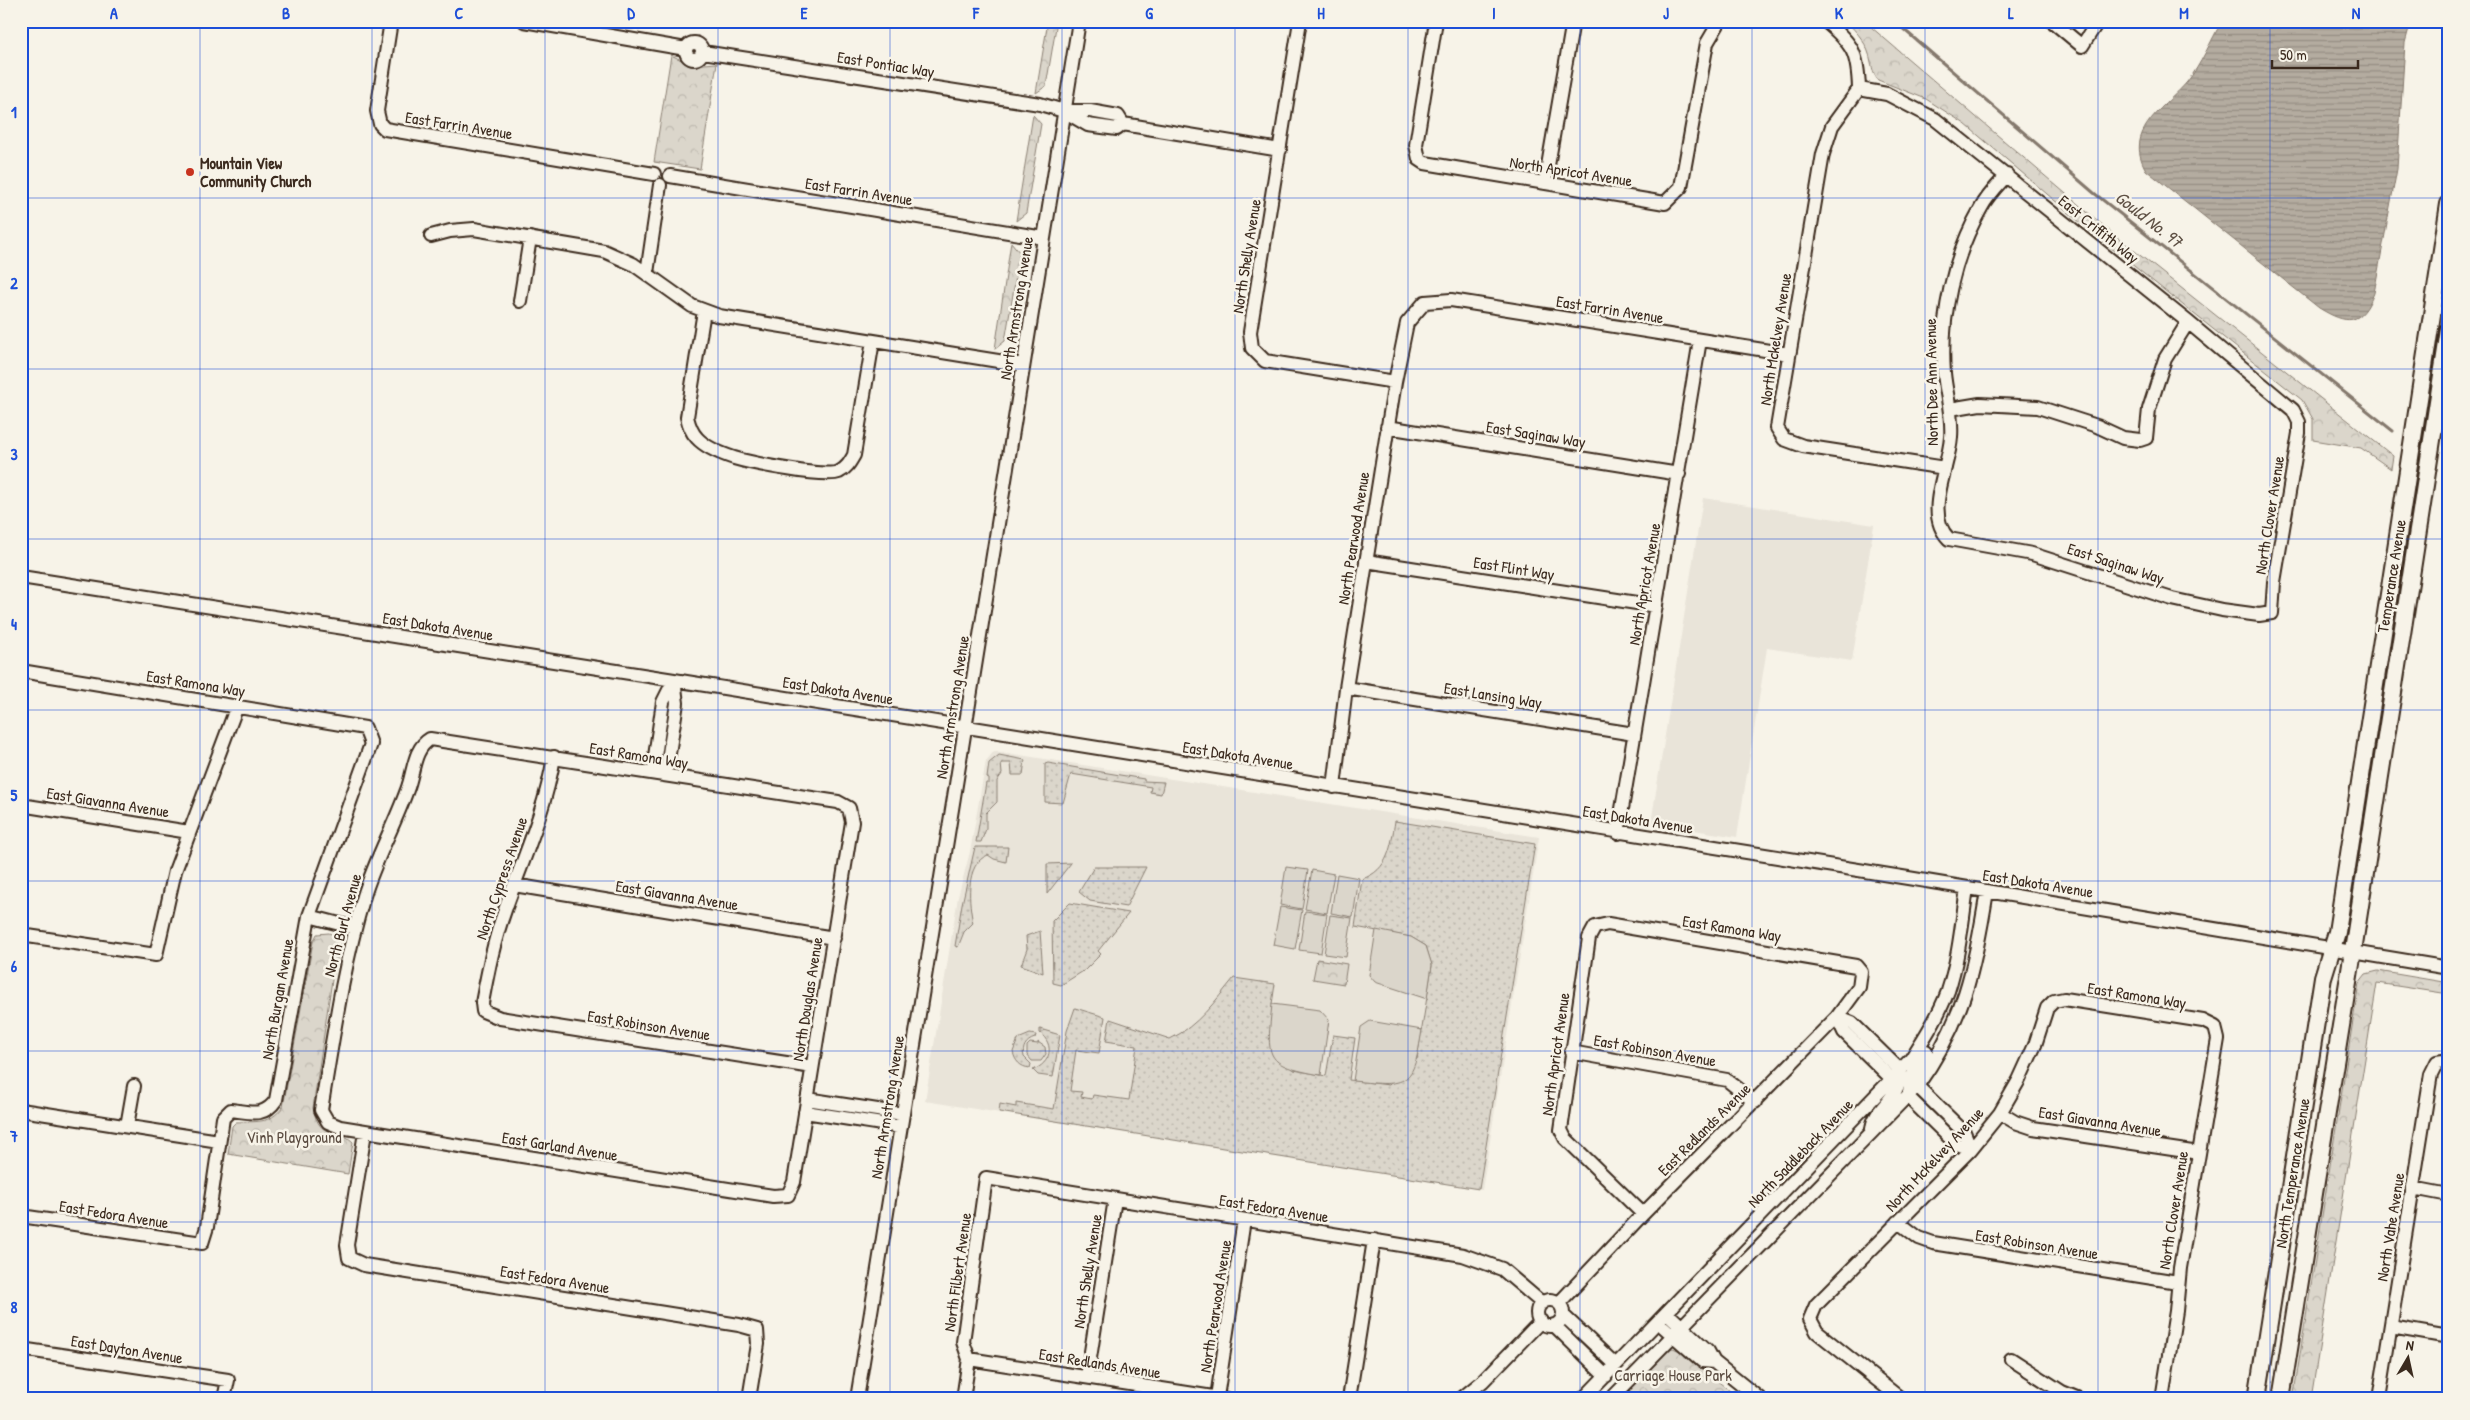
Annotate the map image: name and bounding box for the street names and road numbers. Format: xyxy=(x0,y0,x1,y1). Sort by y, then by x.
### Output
street label: East Pontiac Way xyxy=(836,45,936,83)
street label: East Farrin Avenue xyxy=(404,106,515,144)
street label: North Apricot Avenue xyxy=(1508,150,1635,192)
street label: East Farrin Avenue xyxy=(804,172,915,210)
street label: East Criffith Way xyxy=(2054,190,2144,269)
street label: North Shelly Avenue xyxy=(1226,197,1266,315)
street label: North Armstrong Avenue xyxy=(994,234,1038,381)
street label: North Mckelvey Avenue xyxy=(1754,271,1796,407)
street label: East Farrin Avenue xyxy=(1555,290,1666,328)
street label: North Dee Ann Avenue xyxy=(1919,317,1943,446)
street label: East Saginaw Way xyxy=(1485,415,1588,453)
street label: North Clover Avenue xyxy=(2249,454,2289,576)
street label: North Pearwood Avenue xyxy=(1332,469,1374,606)
street label: Temperance Avenue xyxy=(2371,517,2411,634)
street label: North Apricot Avenue xyxy=(1622,520,1666,647)
street label: East Saginaw Way xyxy=(2065,537,2167,589)
street label: East Flint Way xyxy=(1472,551,1556,585)
street label: East Dakota Avenue xyxy=(381,606,495,646)
street label: North Armstrong Avenue xyxy=(930,633,974,780)
street label: East Ramona Way xyxy=(145,664,247,702)
street label: East Dakota Avenue xyxy=(781,670,895,710)
street label: East Lansing Way xyxy=(1442,676,1544,714)
street label: East Dakota Avenue xyxy=(1181,735,1295,775)
street label: East Ramona Way xyxy=(588,736,690,774)
street label: East Giavanna Avenue xyxy=(45,781,172,823)
street label: East Dakota Avenue xyxy=(1581,799,1695,839)
street label: North Cypress Avenue xyxy=(470,813,533,942)
street label: East Dakota Avenue xyxy=(1981,863,2095,903)
street label: North Burl Avenue xyxy=(318,870,367,979)
street label: East Giavanna Avenue xyxy=(614,874,741,916)
street label: East Ramona Way xyxy=(1681,909,1783,947)
street label: North Douglas Avenue xyxy=(786,935,828,1063)
street label: North Burgan Avenue xyxy=(256,936,299,1061)
street label: East Ramona Way xyxy=(2086,976,2188,1014)
street label: North Apricot Avenue xyxy=(1535,991,1575,1117)
street label: East Robinson Avenue xyxy=(586,1004,713,1046)
street label: East Robinson Avenue xyxy=(1592,1028,1719,1072)
street label: North Armstrong Avenue xyxy=(865,1033,909,1180)
street label: East Redlands Avenue xyxy=(1653,1077,1756,1180)
street label: North Saddleback Avenue xyxy=(1742,1093,1858,1212)
street label: North Temperance Avenue xyxy=(2269,1096,2315,1250)
street label: East Giavanna Avenue xyxy=(2037,1100,2164,1142)
street label: North McKelvey Avenue xyxy=(1880,1101,1989,1216)
street label: East Garland Avenue xyxy=(500,1126,620,1166)
street label: North Clover Avenue xyxy=(2153,1149,2193,1271)
street label: North Vahe Avenue xyxy=(2371,1171,2410,1283)
street label: East Fedora Avenue xyxy=(1218,1188,1331,1228)
street label: East Fedora Avenue xyxy=(58,1194,171,1234)
street label: North Filbert Avenue xyxy=(938,1211,976,1333)
street label: North Shelly Avenue xyxy=(1067,1212,1107,1330)
street label: East Robinson Avenue xyxy=(1974,1223,2101,1265)
street label: North Pearwood Avenue xyxy=(1194,1237,1236,1374)
street label: East Fedora Avenue xyxy=(499,1259,612,1299)
street label: East Dayton Avenue xyxy=(70,1329,185,1369)
street label: East Redlands Avenue xyxy=(1038,1343,1163,1384)

